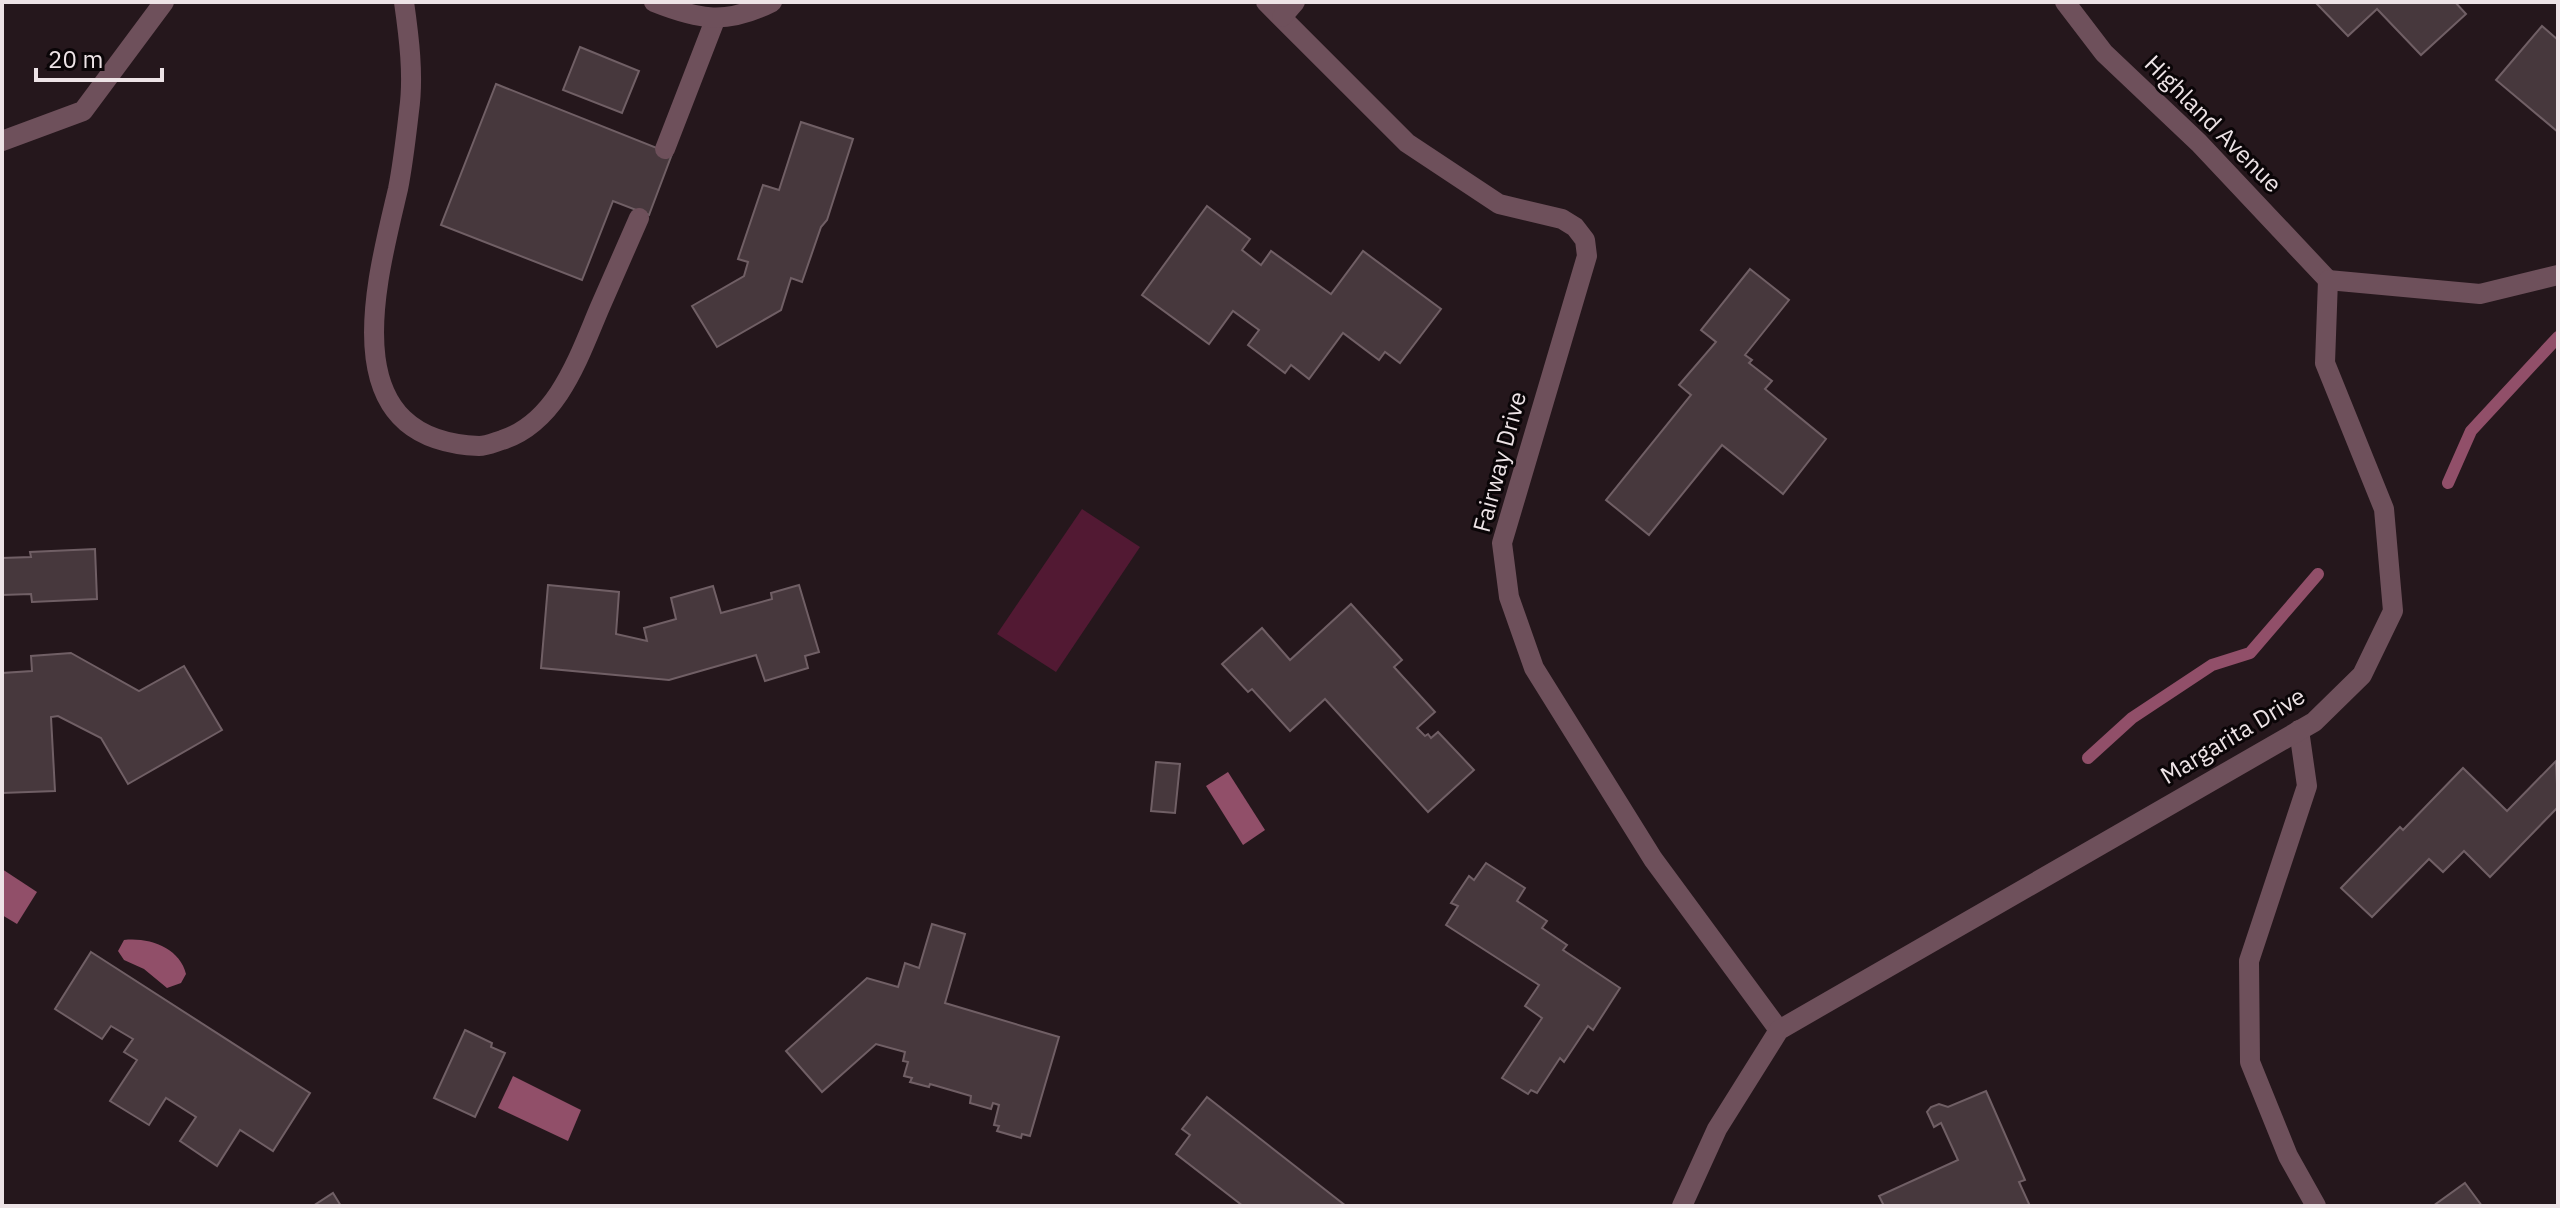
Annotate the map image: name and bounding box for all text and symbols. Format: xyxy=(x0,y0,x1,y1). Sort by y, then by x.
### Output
scale bar xyxy=(36,32,162,82)
text: 20 m xyxy=(48,43,103,75)
street label: Highland Avenue xyxy=(2138,48,2289,199)
street label: Fairway Drive xyxy=(1465,388,1533,536)
street label: Margarita Drive xyxy=(2154,679,2311,791)

